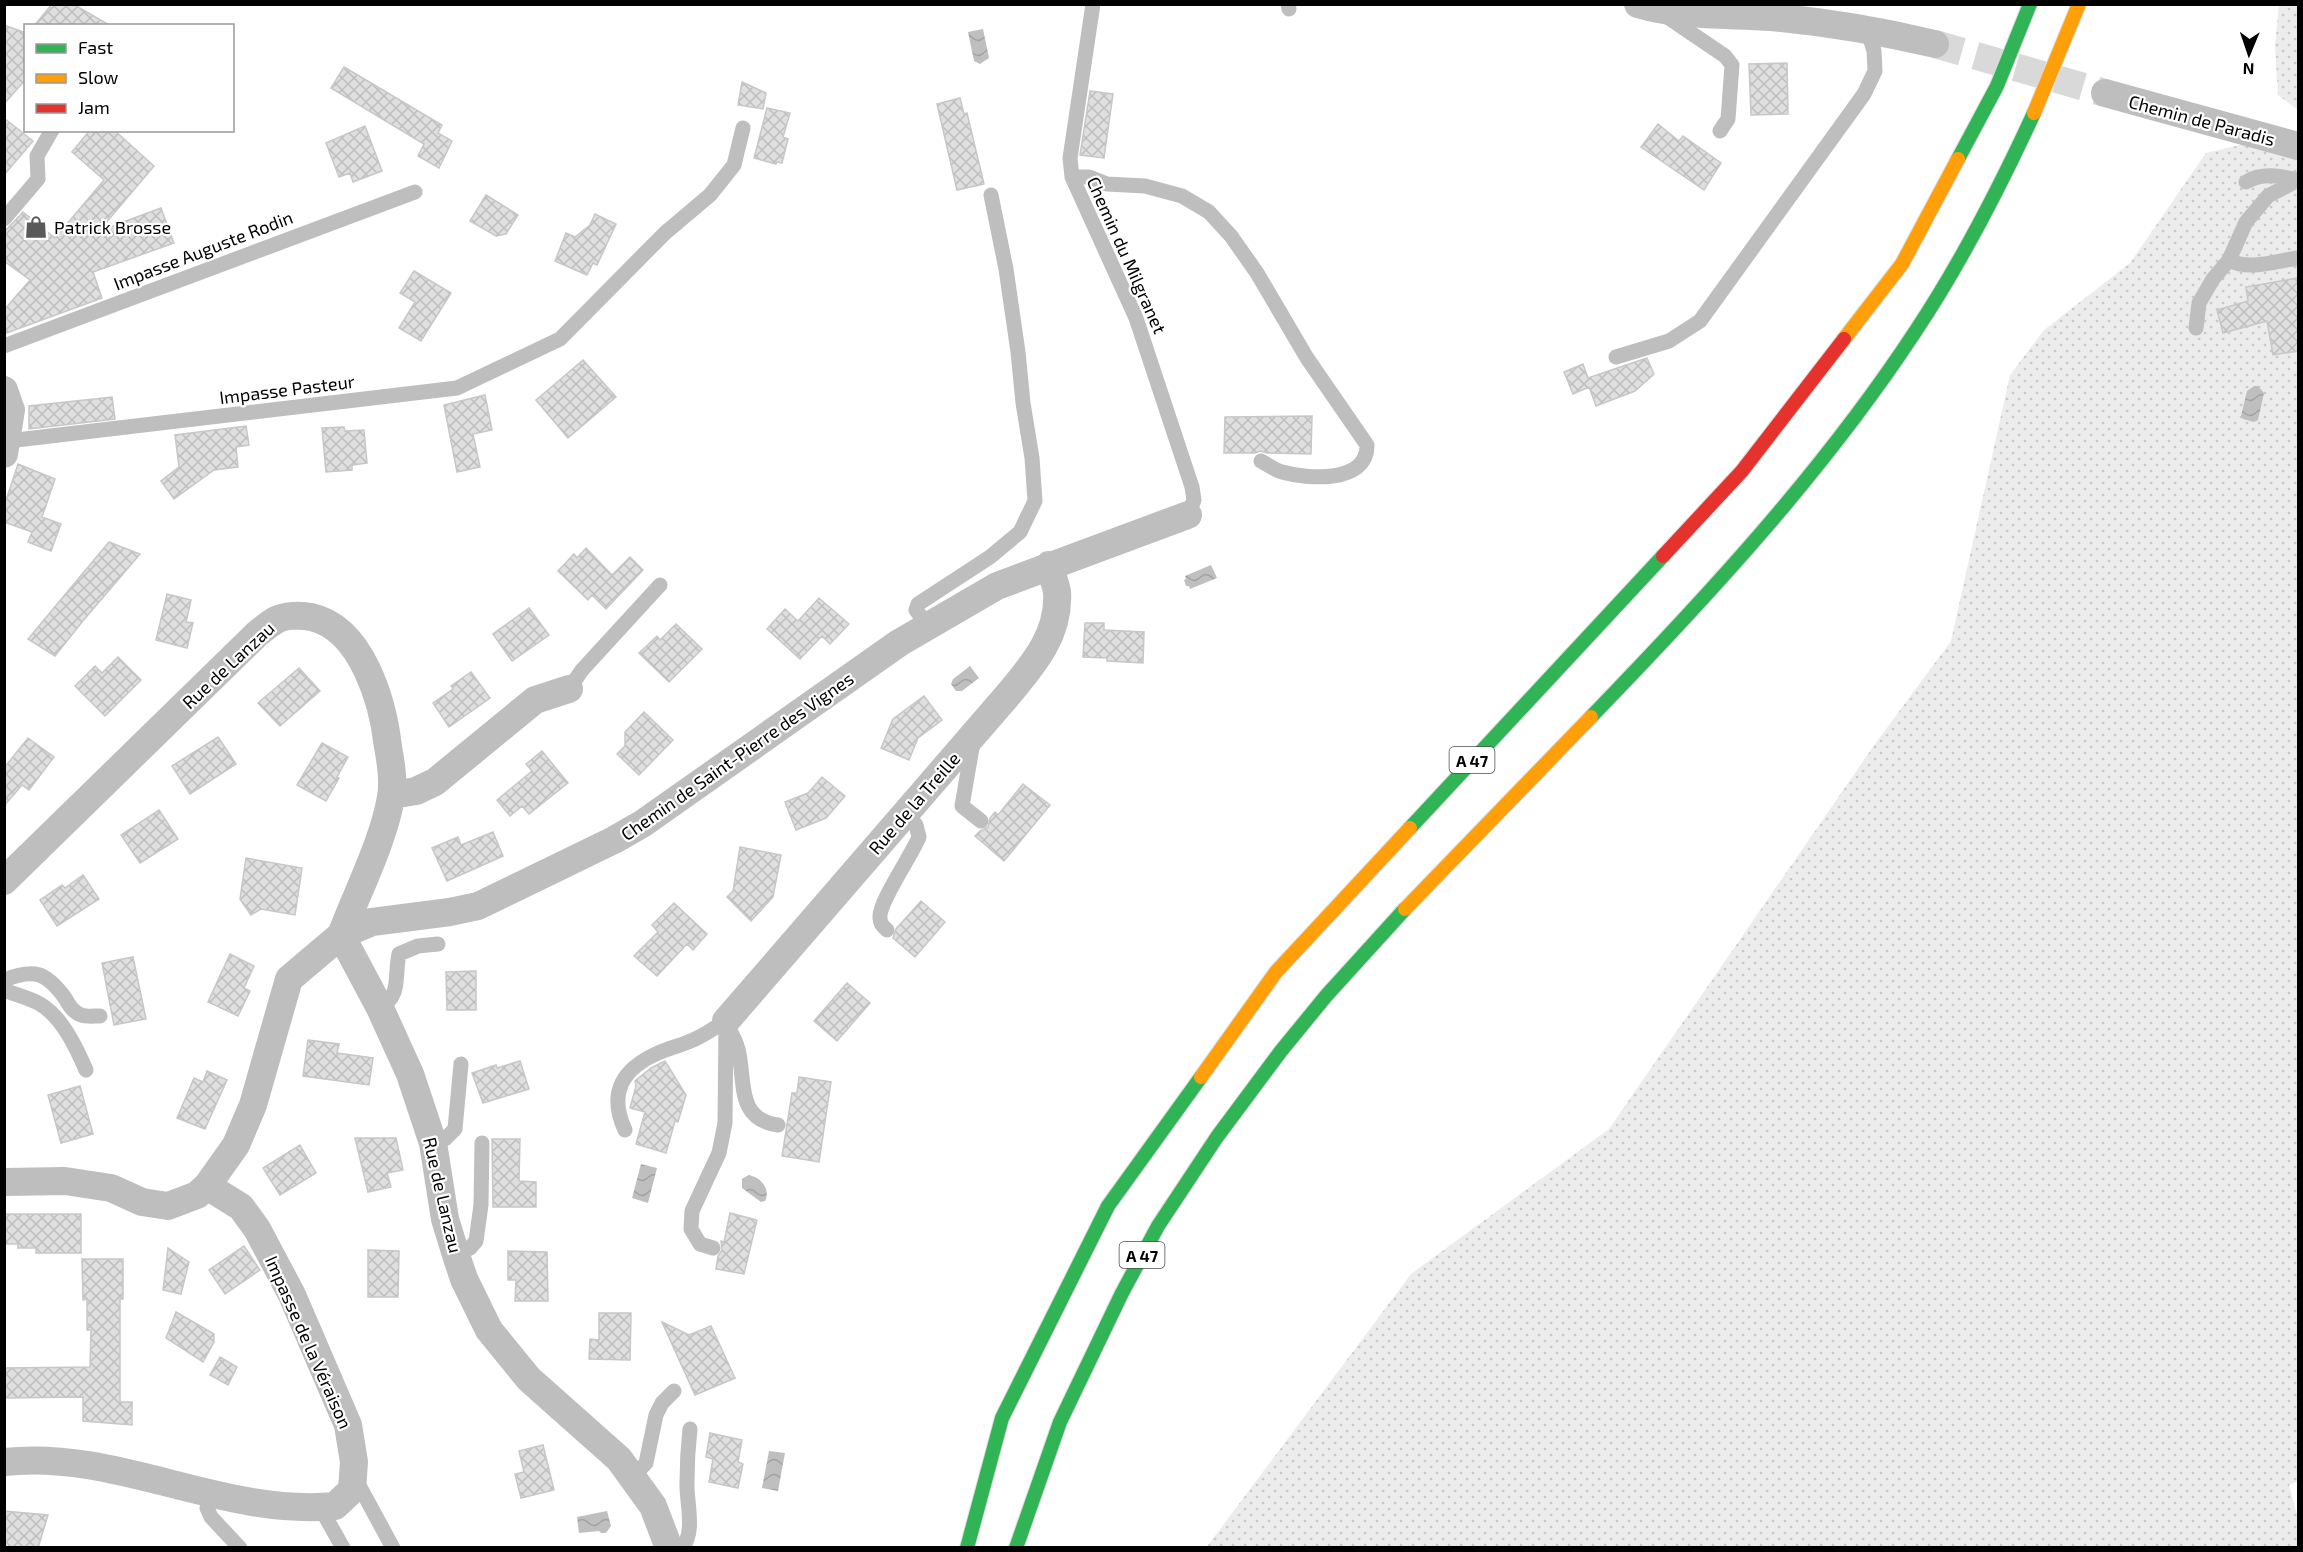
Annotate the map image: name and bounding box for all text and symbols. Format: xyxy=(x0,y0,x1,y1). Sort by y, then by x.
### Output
legend xyxy=(24,24,234,132)
north arrow xyxy=(2219,24,2279,84)
text: Fast xyxy=(78,36,113,58)
text: N xyxy=(2242,60,2255,79)
text: Slow xyxy=(78,66,119,88)
street label: Chemin de Paradis xyxy=(2126,90,2278,150)
text: Jam xyxy=(78,96,110,118)
street label: Chemin du Milgranet xyxy=(1082,173,1172,337)
street label: Impasse Auguste Rodin xyxy=(110,206,296,294)
shop icon: Patrick Brosse xyxy=(23,214,49,240)
place label: Patrick Brosse xyxy=(54,216,171,238)
street label: Impasse Pasteur xyxy=(218,370,356,408)
street label: Rue de Lanzau xyxy=(177,617,279,713)
street label: Chemin de Saint-Pierre des Vignes xyxy=(616,667,858,845)
street label: Rue de la Treille xyxy=(864,747,964,859)
road number: A 47 xyxy=(1450,747,1494,773)
street label: Rue de Lanzau xyxy=(419,1135,467,1255)
road number: A 47 xyxy=(1120,1242,1164,1268)
street label: Impasse de la Véraison xyxy=(261,1252,357,1432)

